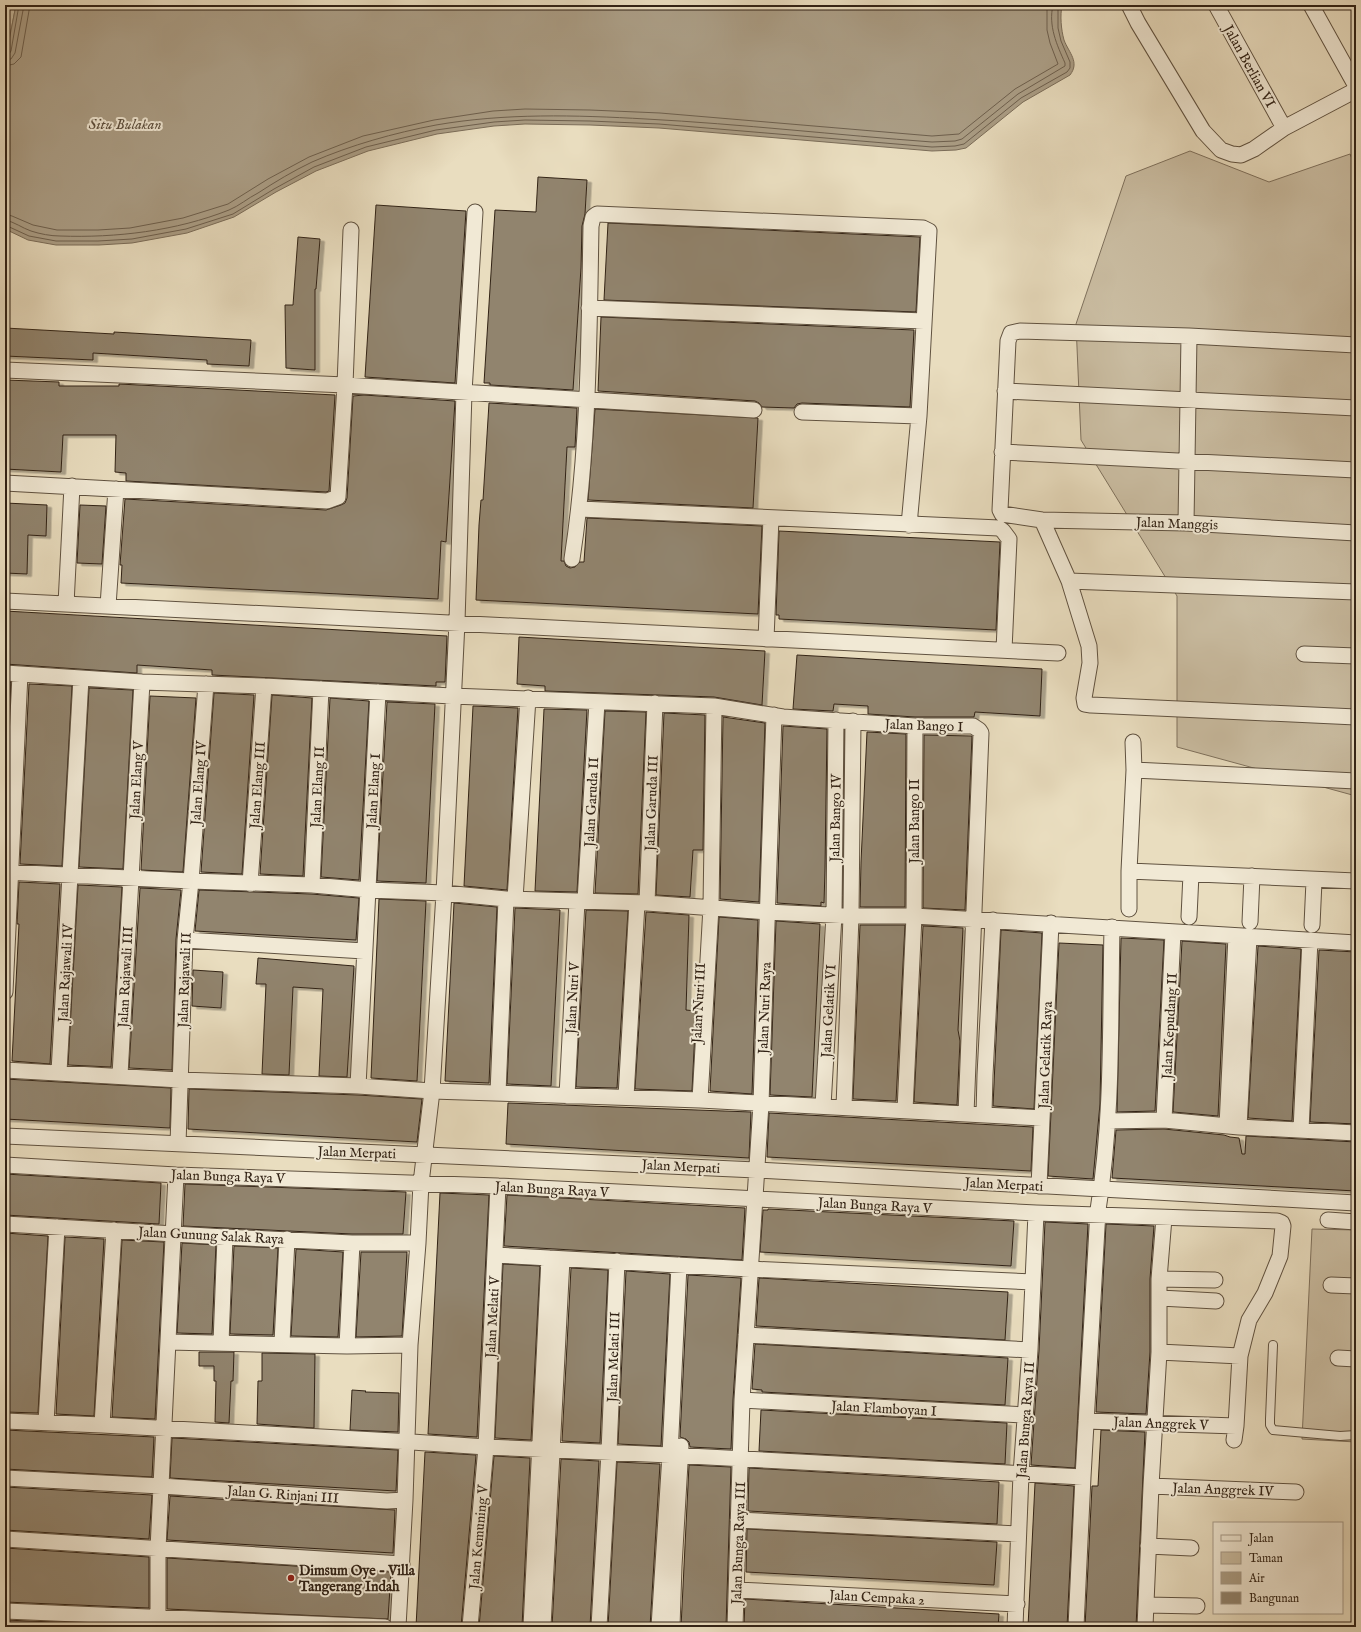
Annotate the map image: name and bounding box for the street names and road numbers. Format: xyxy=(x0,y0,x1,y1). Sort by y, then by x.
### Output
street label: Jalan Berlian VI xyxy=(1218,20,1279,111)
street label: Jalan Manggis xyxy=(1134,513,1218,534)
street label: Jalan Bango I xyxy=(882,716,964,736)
street label: Jalan Elang V xyxy=(126,739,148,822)
street label: Jalan Elang IV xyxy=(187,739,211,828)
street label: Jalan Elang III xyxy=(246,741,270,831)
street label: Jalan Elang II xyxy=(307,746,329,830)
street label: Jalan Elang I xyxy=(363,753,385,831)
street label: Jalan Garuda III xyxy=(641,755,663,853)
street label: Jalan Garuda II xyxy=(581,757,603,849)
street label: Jalan Bango IV xyxy=(826,773,846,864)
street label: Jalan Bango II xyxy=(906,779,924,865)
street label: Jalan Rajawali IV xyxy=(54,922,78,1025)
street label: Jalan Rajawali III xyxy=(114,926,138,1030)
street label: Jalan Rajawali II xyxy=(174,932,196,1030)
street label: Jalan Nuri V xyxy=(562,961,584,1036)
street label: Jalan Nuri Raya xyxy=(754,961,776,1056)
street label: Jalan Nuri III xyxy=(688,962,710,1046)
street label: Jalan Gelatik VI xyxy=(817,964,840,1060)
street label: Jalan Kepudang II xyxy=(1158,972,1182,1082)
street label: Jalan Gelatik Raya xyxy=(1035,1000,1057,1111)
street label: Jalan Merpati xyxy=(315,1143,397,1163)
street label: Jalan Merpati xyxy=(639,1156,721,1178)
street label: Jalan Bunga Raya V xyxy=(169,1166,286,1188)
street label: Jalan Merpati xyxy=(962,1174,1044,1196)
street label: Jalan Bunga Raya V xyxy=(493,1178,610,1202)
street label: Jalan Bunga Raya V xyxy=(816,1194,933,1218)
street label: Jalan Gunung Salak Raya xyxy=(136,1223,285,1249)
street label: Jalan Melati V xyxy=(482,1275,504,1360)
street label: Jalan Melati III xyxy=(603,1311,625,1405)
street label: Jalan Bunga Raya II xyxy=(1013,1361,1039,1481)
street label: Jalan Flamboyan I xyxy=(829,1397,937,1421)
street label: Jalan Anggrek V xyxy=(1111,1413,1210,1435)
street label: Jalan Anggrek IV xyxy=(1170,1479,1275,1501)
street label: Jalan Bunga Raya III xyxy=(728,1481,750,1607)
street label: Jalan G. Rinjani III xyxy=(224,1482,340,1508)
street label: Jalan Kemuning V xyxy=(465,1483,493,1592)
street label: Jalan Cempaka 2 xyxy=(827,1586,926,1610)

